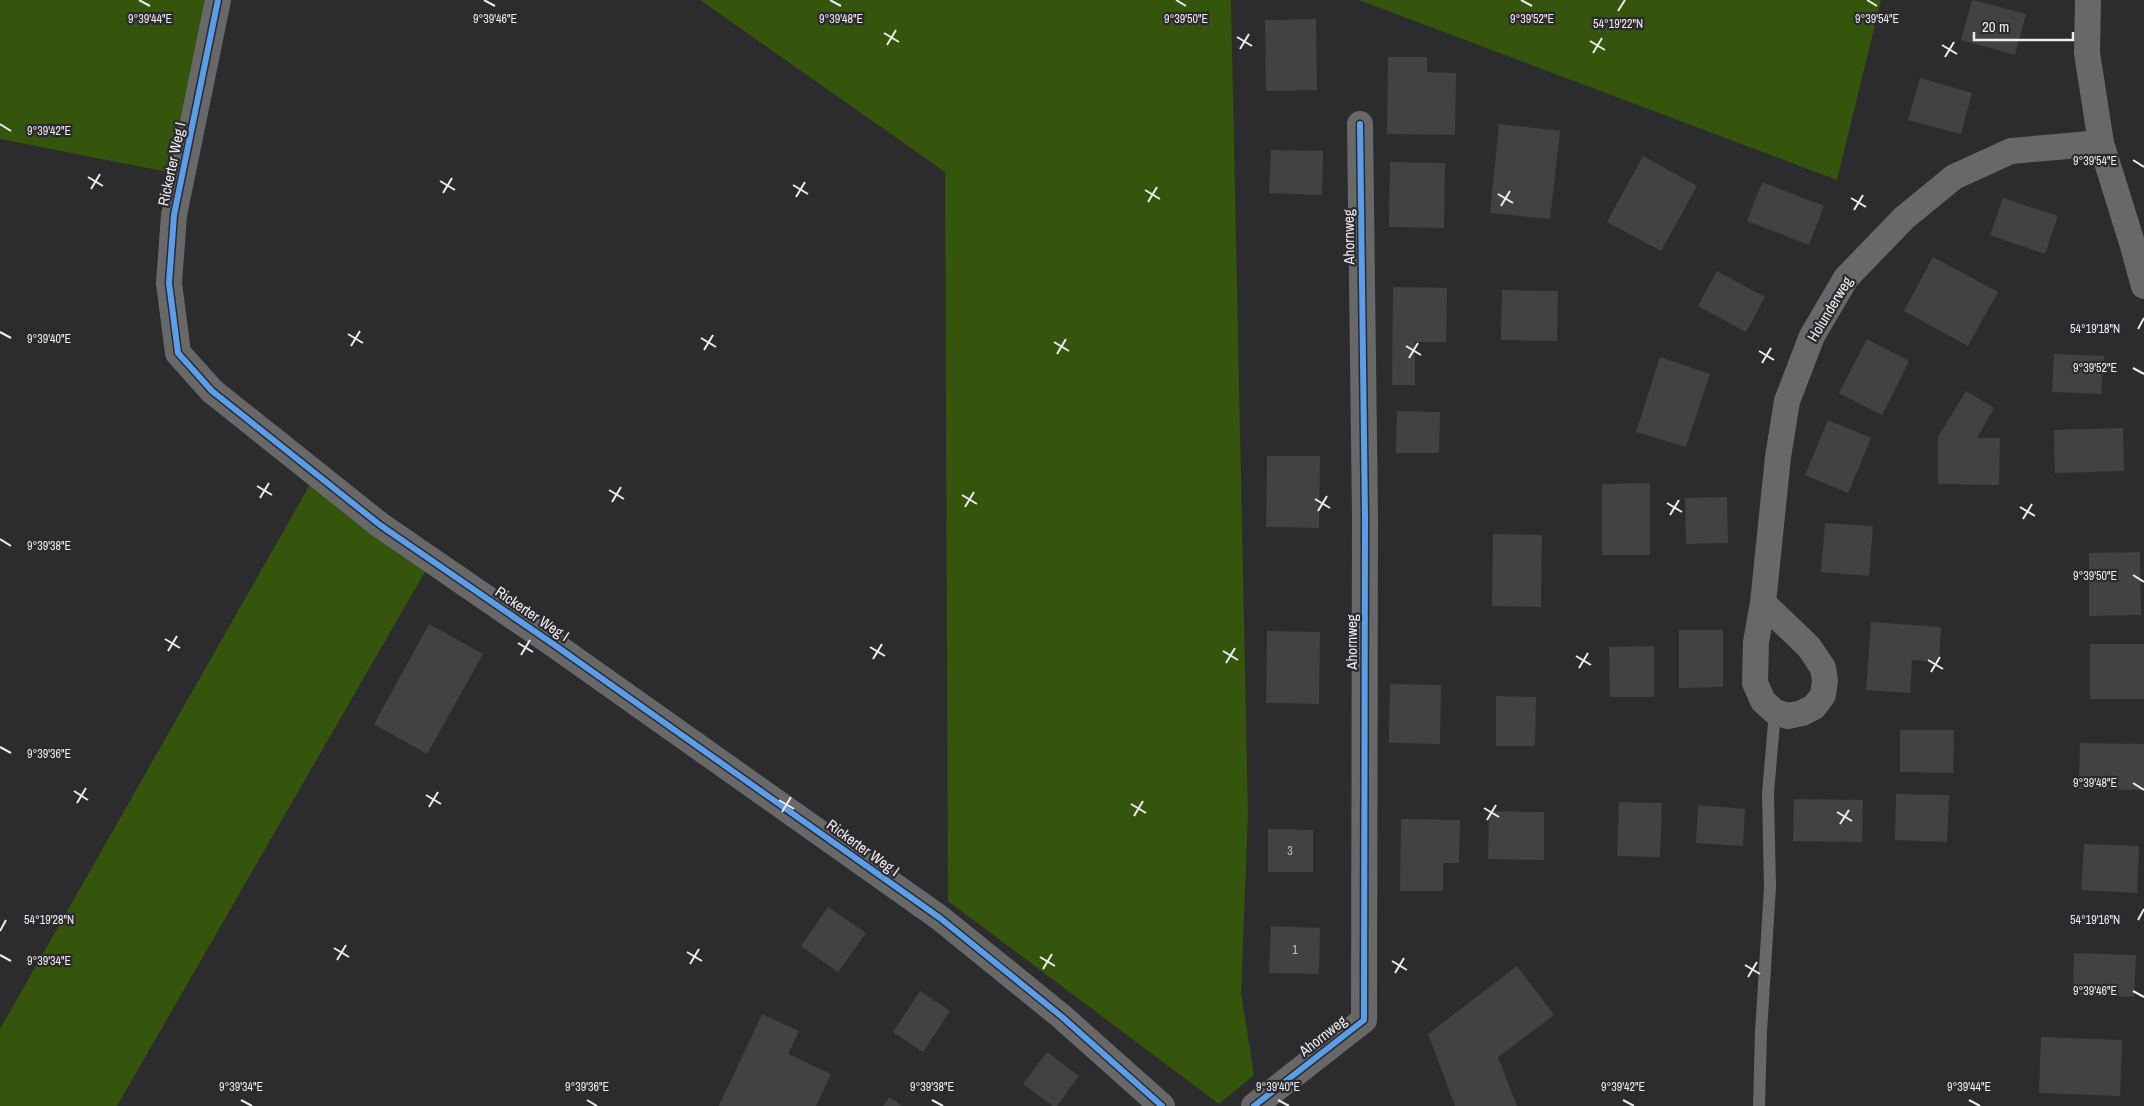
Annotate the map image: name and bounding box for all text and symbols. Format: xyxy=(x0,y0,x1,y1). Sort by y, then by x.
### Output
scale bar xyxy=(1974,10,2073,42)
text: 9°39'44"E xyxy=(128,11,172,27)
text: 9°39'46"E xyxy=(473,11,517,27)
text: 9°39'48"E xyxy=(819,11,863,27)
text: 9°39'50"E xyxy=(1164,11,1208,27)
text: 9°39'52"E xyxy=(1510,11,1554,27)
text: 9°39'54"E xyxy=(1855,11,1899,27)
text: 54°19'22"N xyxy=(1593,16,1643,32)
text: 20 m xyxy=(1982,16,2009,37)
street label: Rickerter Weg I xyxy=(152,120,191,208)
text: 9°39'42"E xyxy=(27,123,71,139)
text: 9°39'54"E xyxy=(2073,153,2117,169)
street label: Ahornweg xyxy=(1338,209,1359,266)
street label: Holunderweg xyxy=(1802,272,1857,345)
text: 54°19'18"N xyxy=(2070,321,2120,337)
text: 9°39'40"E xyxy=(27,331,71,347)
text: 9°39'52"E xyxy=(2073,360,2117,376)
text: 9°39'38"E xyxy=(27,538,71,554)
text: 9°39'50"E xyxy=(2073,568,2117,584)
street label: Rickerter Weg I xyxy=(491,581,573,646)
street label: Ahornweg xyxy=(1341,614,1362,671)
text: 9°39'36"E xyxy=(27,746,71,762)
text: 9°39'48"E xyxy=(2073,775,2117,791)
street label: Rickerter Weg I xyxy=(823,814,904,881)
house number: 3 xyxy=(1287,843,1293,859)
text: 54°19'28"N xyxy=(24,912,74,928)
text: 54°19'16"N xyxy=(2070,912,2120,928)
house number: 1 xyxy=(1292,942,1298,958)
text: 9°39'34"E xyxy=(27,953,71,969)
text: 9°39'46"E xyxy=(2073,983,2117,999)
street label: Ahornweg xyxy=(1294,1010,1351,1062)
text: 9°39'34"E xyxy=(219,1079,263,1095)
text: 9°39'36"E xyxy=(565,1079,609,1095)
text: 9°39'38"E xyxy=(910,1079,954,1095)
text: 9°39'40"E xyxy=(1256,1079,1300,1095)
text: 9°39'42"E xyxy=(1601,1079,1645,1095)
text: 9°39'44"E xyxy=(1947,1079,1991,1095)

